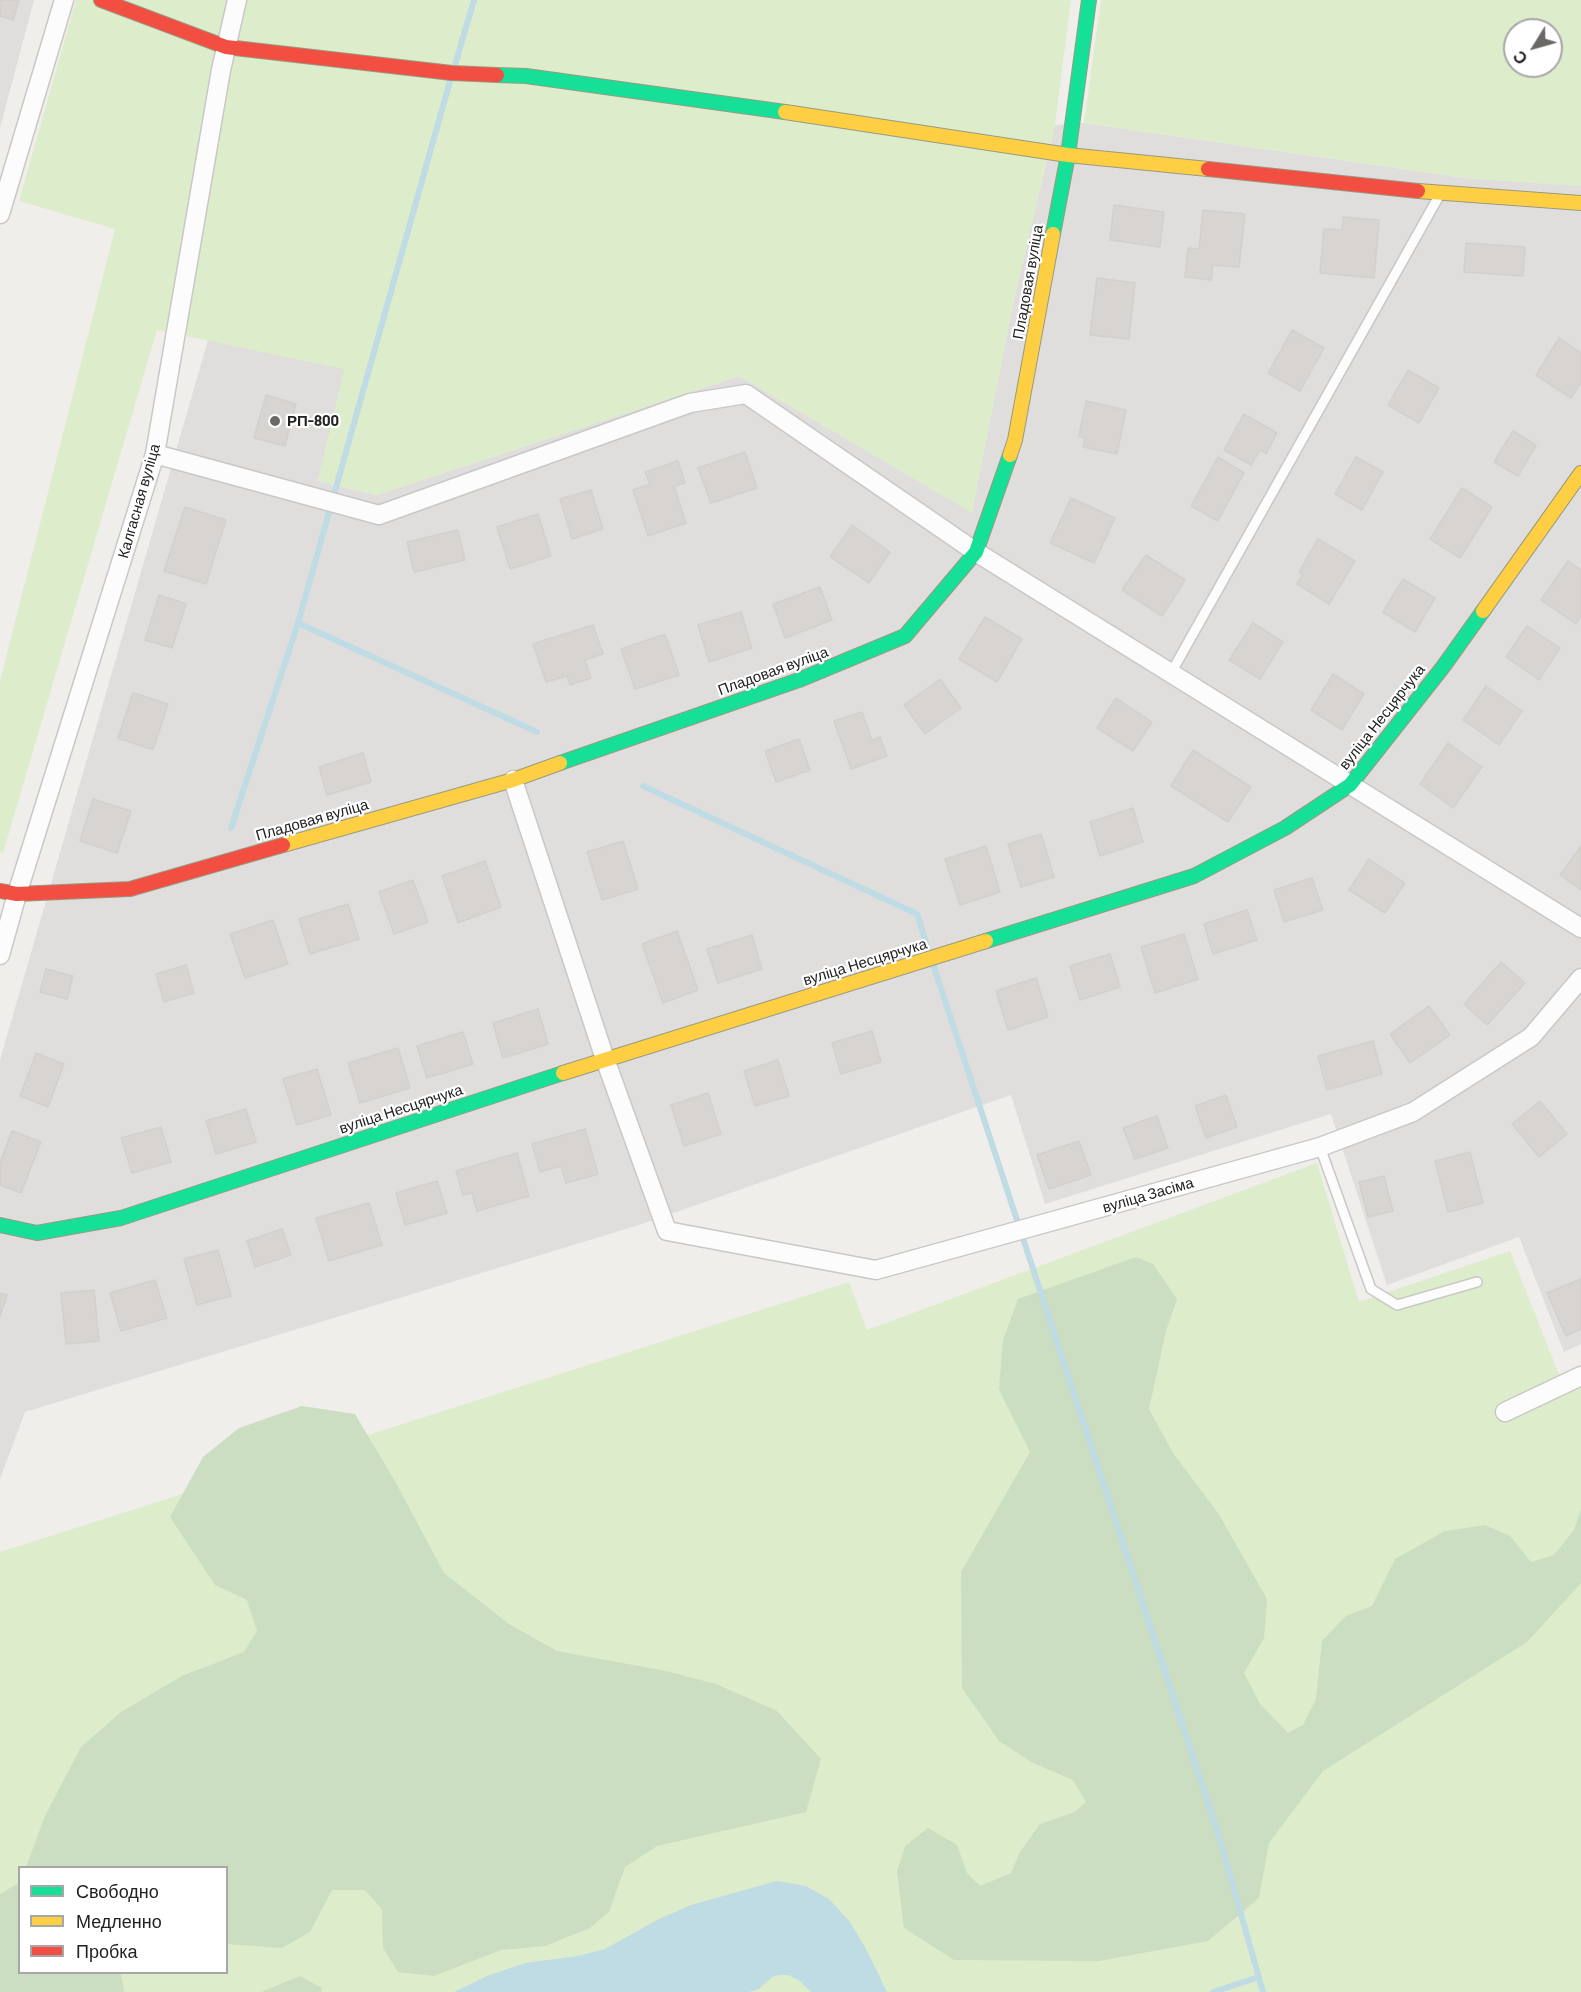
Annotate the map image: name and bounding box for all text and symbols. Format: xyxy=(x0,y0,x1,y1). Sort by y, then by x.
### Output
north arrow xyxy=(1503,18,1563,78)
text: С xyxy=(1509,48,1531,68)
street label: Пладовая вуліца xyxy=(1009,223,1047,341)
place label: РП-800 xyxy=(287,412,339,430)
marker: РП-800 xyxy=(268,414,282,428)
street label: Калгасная вуліца xyxy=(114,442,164,560)
street label: Пладовая вуліца xyxy=(715,643,831,699)
street label: вуліца Несцярчука xyxy=(1335,661,1429,773)
street label: Пладовая вуліца xyxy=(254,795,370,845)
street label: вуліца Несцярчука xyxy=(801,935,929,989)
street label: вуліца Несцярчука xyxy=(337,1081,465,1137)
street label: вуліца Засіма xyxy=(1100,1173,1196,1217)
legend xyxy=(18,1866,228,1974)
text: Свободно xyxy=(76,1880,159,1902)
text: Медленно xyxy=(76,1910,162,1932)
text: Пробка xyxy=(76,1940,138,1962)

